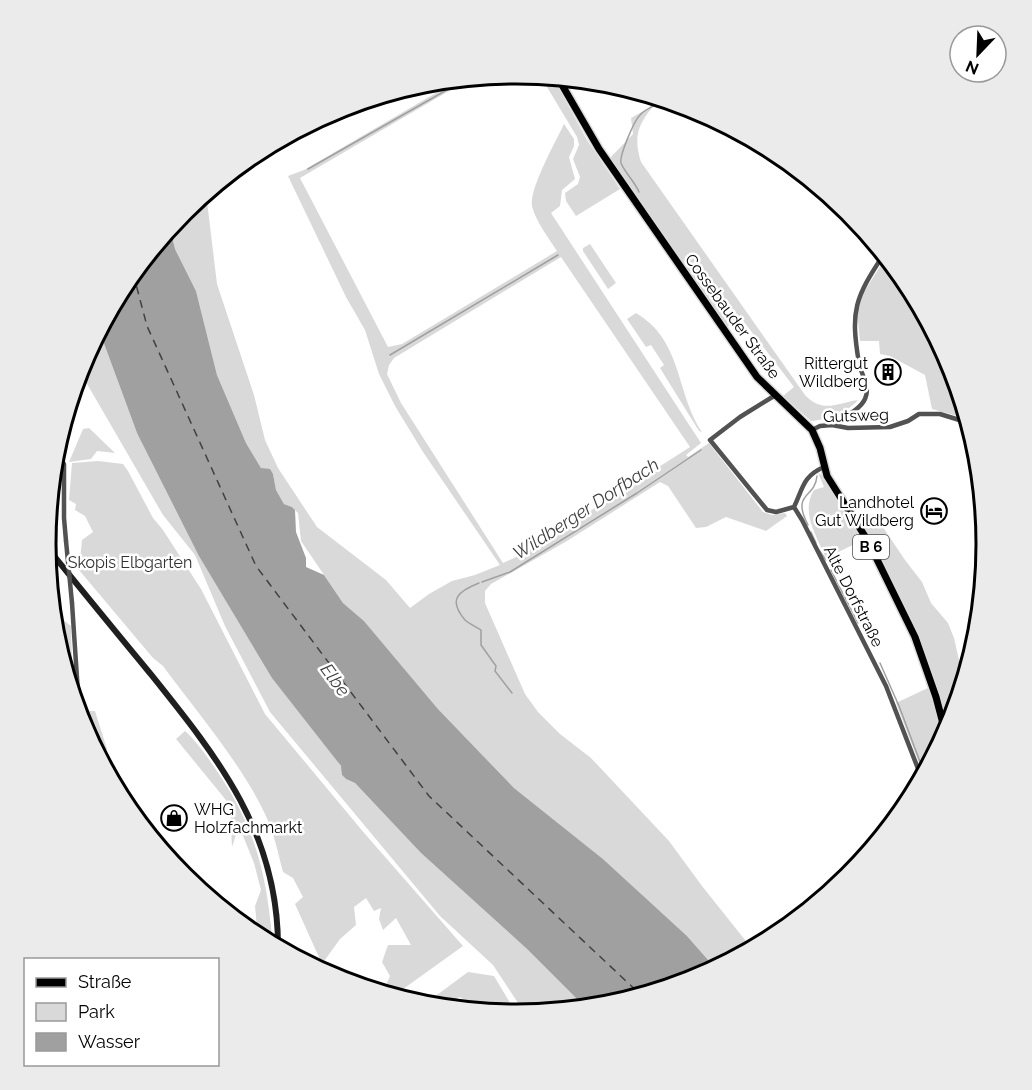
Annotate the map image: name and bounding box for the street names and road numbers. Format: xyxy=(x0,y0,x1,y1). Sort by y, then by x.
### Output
street label: Cossebauder Straße xyxy=(681,250,784,382)
street label: Gutsweg xyxy=(823,405,889,426)
road number: B 6 xyxy=(853,535,889,559)
street label: Alte Dorfstraße xyxy=(820,542,887,650)

